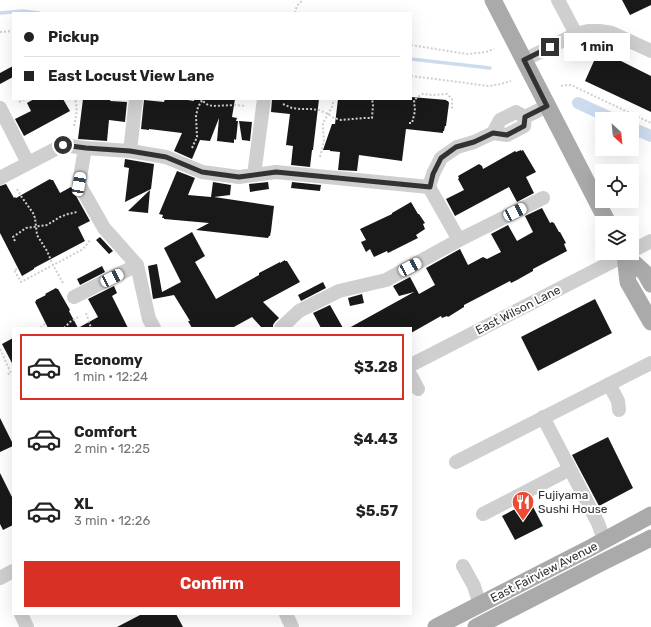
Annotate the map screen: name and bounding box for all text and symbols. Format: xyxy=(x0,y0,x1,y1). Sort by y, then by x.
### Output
text: Pickup xyxy=(48,28,99,46)
callout: 1 min xyxy=(564,33,630,61)
route end xyxy=(541,38,559,56)
text: 1 min xyxy=(580,39,614,54)
text: East Locust View Lane xyxy=(48,67,214,85)
north arrow xyxy=(595,112,639,156)
map controls xyxy=(595,112,639,260)
route start xyxy=(54,136,72,154)
button: locate xyxy=(595,164,639,208)
car xyxy=(71,171,87,197)
car xyxy=(502,201,528,223)
button: layers xyxy=(595,216,639,260)
car xyxy=(397,256,423,278)
car xyxy=(99,267,125,289)
street label: East Wilson Lane xyxy=(473,282,563,337)
icon: car xyxy=(26,349,62,385)
text: Economy xyxy=(74,351,143,369)
text: $3.28 xyxy=(354,358,398,376)
text: 1 min · 12:24 xyxy=(74,369,148,384)
icon: car xyxy=(26,421,62,457)
text: Comfort xyxy=(74,423,137,441)
text: $4.43 xyxy=(354,430,398,448)
text: 2 min · 12:25 xyxy=(74,441,150,456)
place label: Fujiyama Sushi House xyxy=(538,488,608,516)
restaurant icon: Fujiyama Sushi House xyxy=(510,489,536,522)
icon: car xyxy=(26,493,62,529)
text: XL xyxy=(74,495,93,513)
text: $5.57 xyxy=(356,502,398,520)
text: 3 min · 12:26 xyxy=(74,513,150,528)
street label: East Fairview Avenue xyxy=(488,539,600,605)
button: Confirm xyxy=(24,561,400,607)

